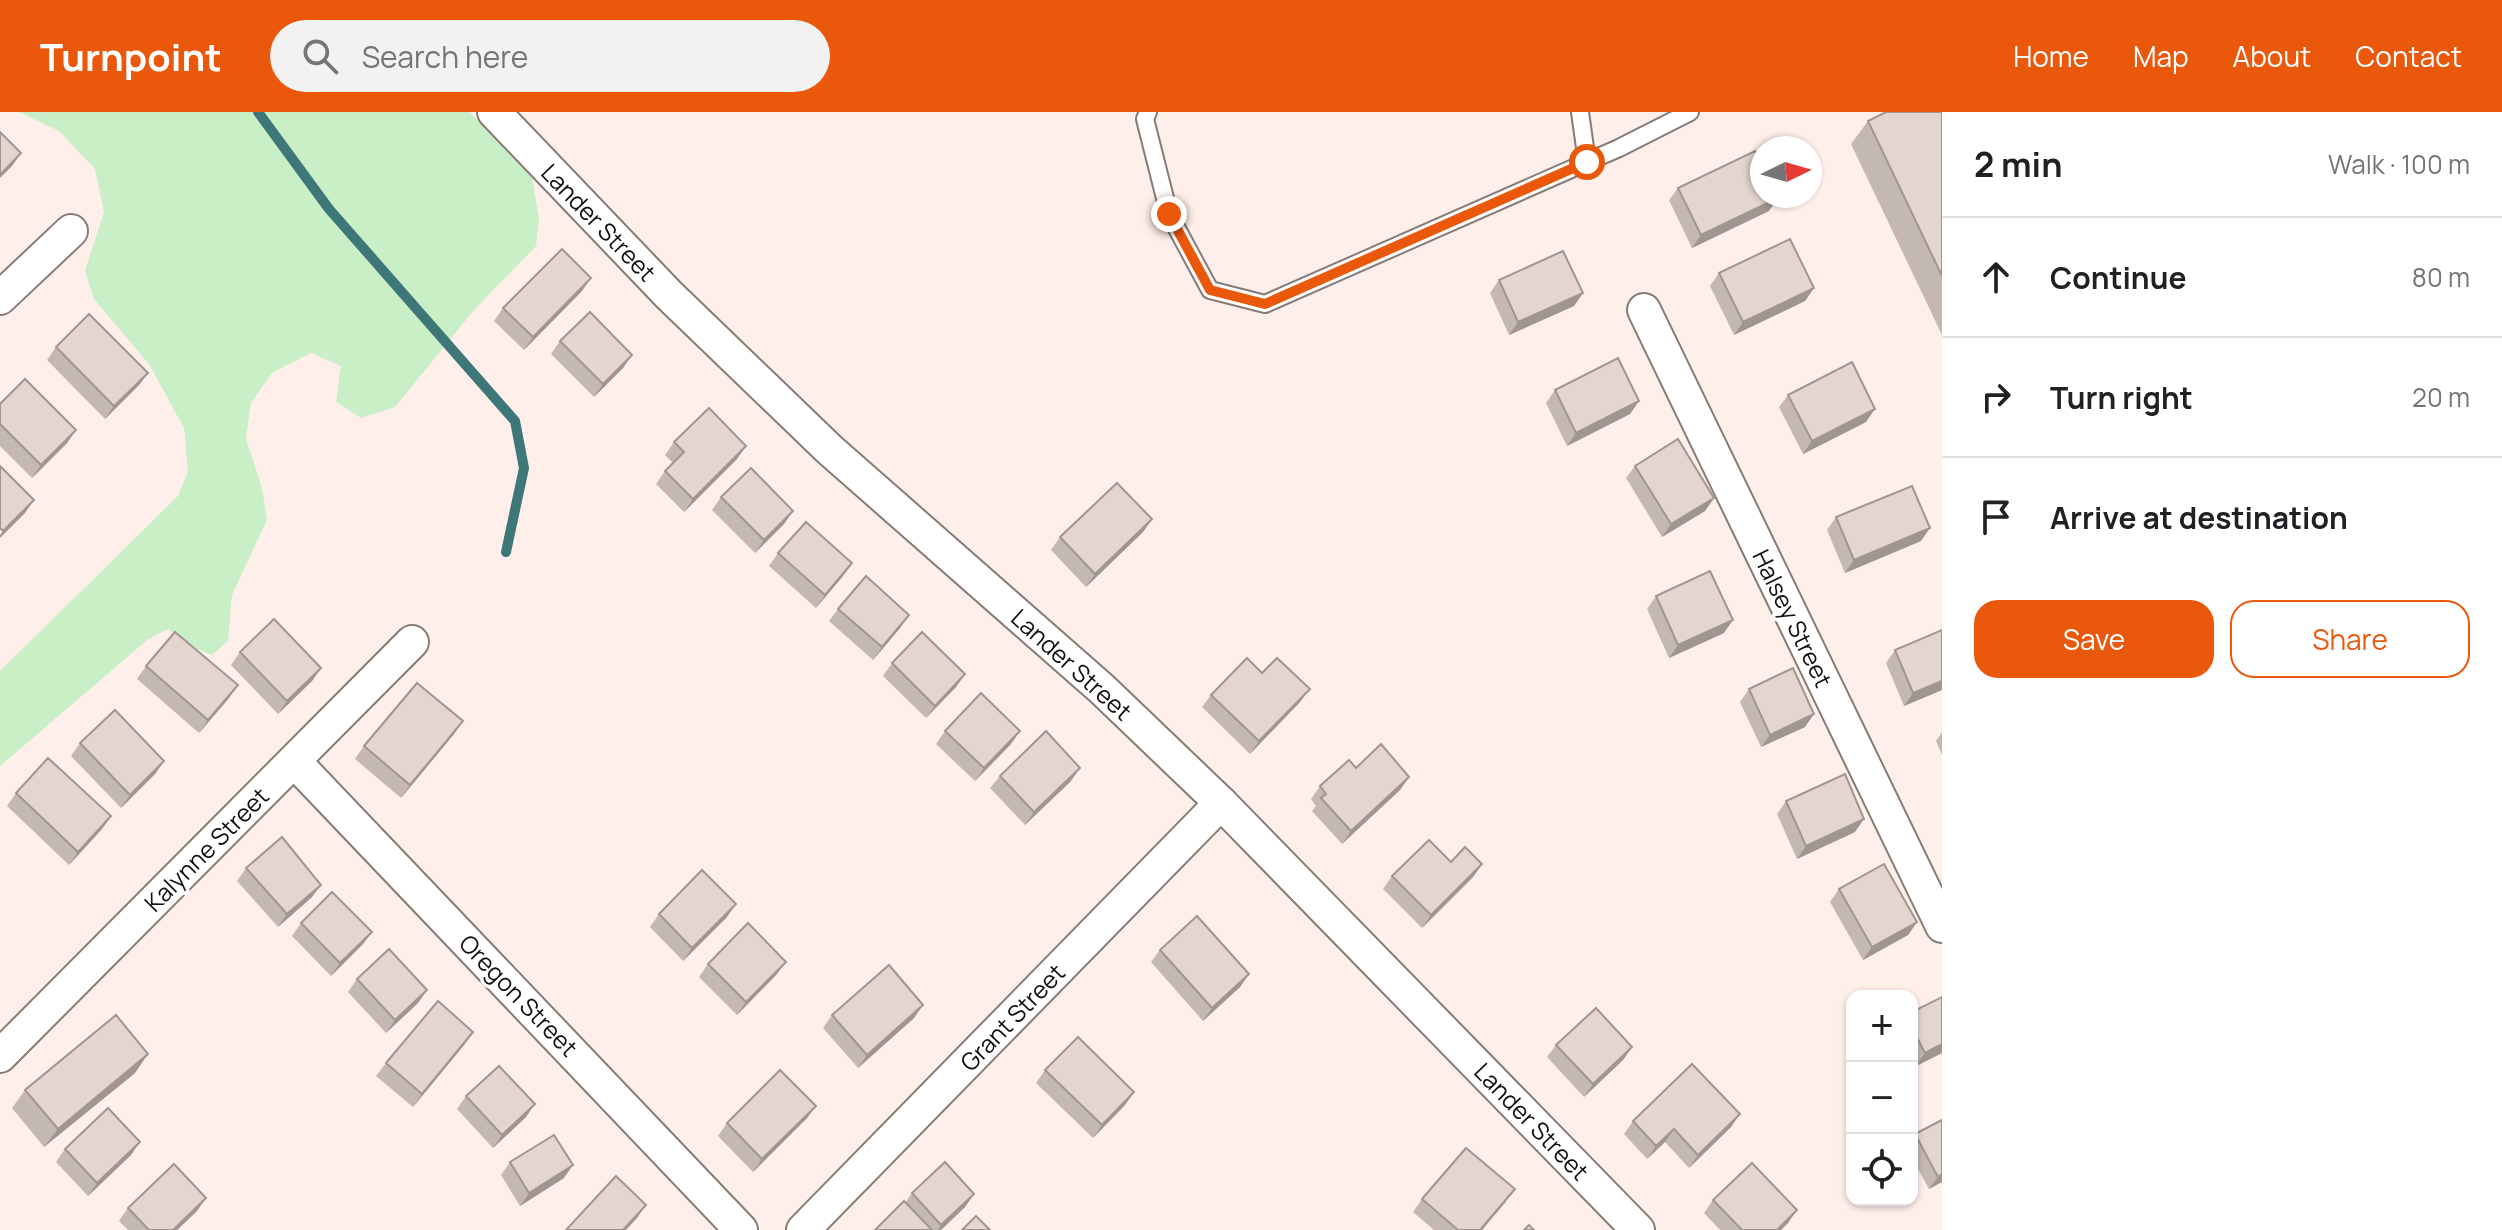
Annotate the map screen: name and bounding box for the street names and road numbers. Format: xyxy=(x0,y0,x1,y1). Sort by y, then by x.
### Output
street label: Lander Street xyxy=(534,156,664,288)
street label: Halsey Street xyxy=(1745,543,1841,693)
street label: Lander Street xyxy=(1004,601,1140,727)
street label: Kalynne Street xyxy=(136,779,276,919)
street label: Oregon Street xyxy=(452,927,586,1063)
street label: Grant Street xyxy=(952,956,1072,1078)
street label: Lander Street xyxy=(1467,1055,1597,1187)

